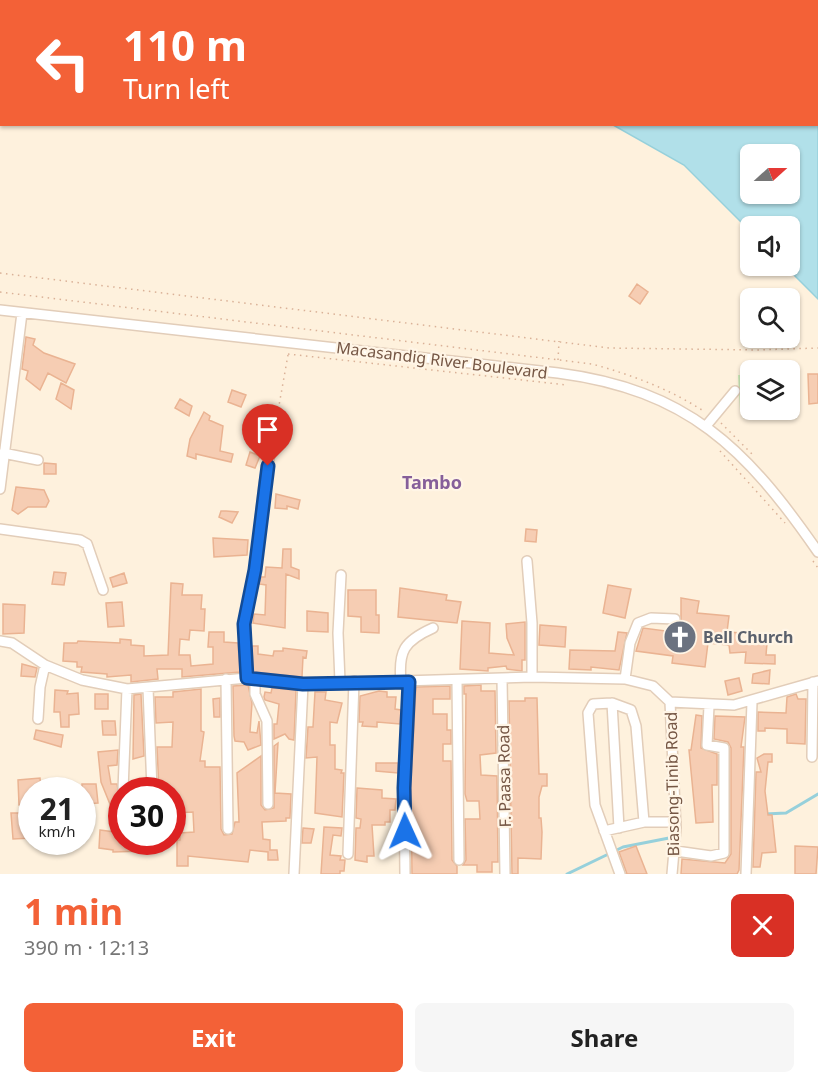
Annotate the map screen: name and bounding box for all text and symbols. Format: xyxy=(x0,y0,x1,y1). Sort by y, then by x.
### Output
text: 110 m xyxy=(123,16,247,73)
icon: left xyxy=(24,24,102,102)
text: Turn left xyxy=(123,70,229,107)
north arrow xyxy=(740,144,800,204)
map controls xyxy=(740,144,800,420)
button: sound xyxy=(740,216,800,276)
button: search xyxy=(740,288,800,348)
street label: Macasandig River Boulevard xyxy=(335,336,549,384)
button: layers xyxy=(740,360,800,420)
pin xyxy=(242,404,293,466)
icon: arrive xyxy=(251,413,284,446)
district label: Tambo xyxy=(402,470,462,494)
church icon: Bell Church xyxy=(662,619,698,655)
place label: Bell Church xyxy=(703,626,793,648)
street label: Biasong-Tinib Road xyxy=(660,712,684,856)
street label: F. Paasa Road xyxy=(492,724,516,828)
speed limit sign: 30 xyxy=(108,777,186,855)
text: 21 xyxy=(40,788,74,829)
position arrow xyxy=(373,799,437,863)
text: km/h xyxy=(39,821,75,841)
text: 1 min xyxy=(24,887,123,936)
button: close xyxy=(731,894,794,957)
text: 390 m · 12:13 xyxy=(24,934,149,961)
button: Exit xyxy=(24,1003,403,1072)
button: Share xyxy=(415,1003,794,1072)

